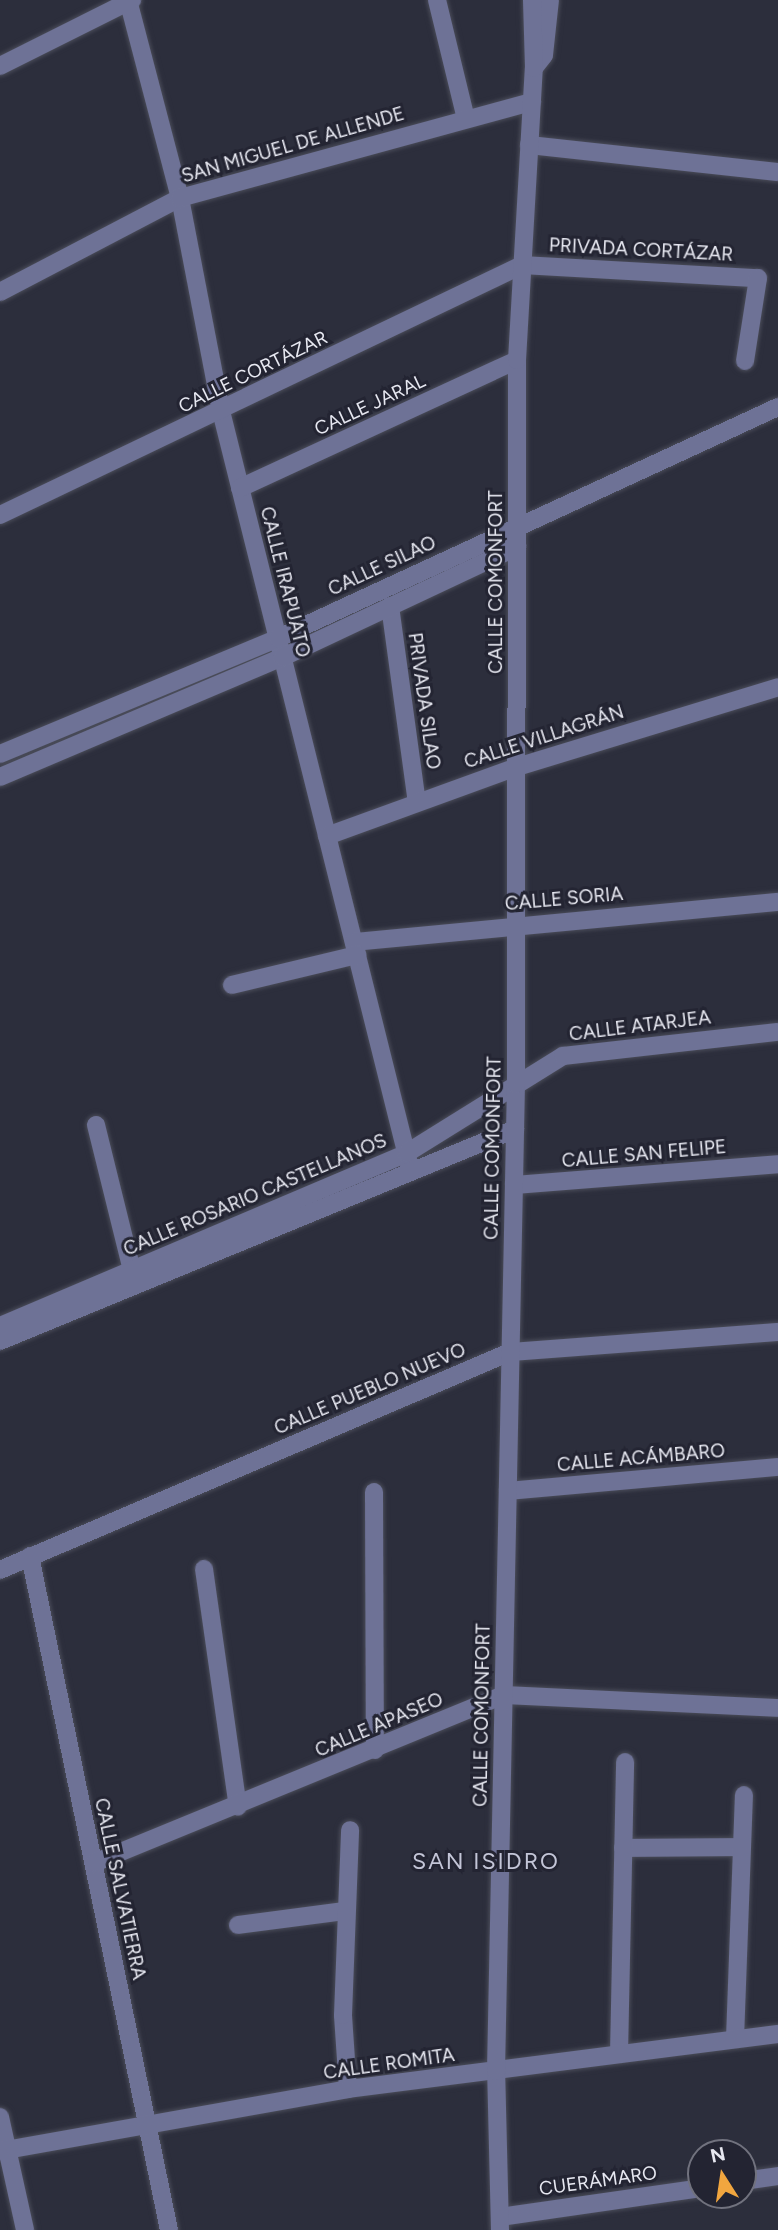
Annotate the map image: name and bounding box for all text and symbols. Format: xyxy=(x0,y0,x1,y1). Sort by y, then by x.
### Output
street label: SAN MIGUEL DE ALLENDE xyxy=(179,102,407,188)
street label: PRIVADA CORTÁZAR xyxy=(548,234,734,266)
street label: CALLE CORTÁZAR xyxy=(175,326,331,418)
street label: CALLE JARAL xyxy=(311,369,429,441)
street label: CALLE COMONFORT xyxy=(485,490,507,674)
street label: CALLE IRAPUATO xyxy=(255,504,315,660)
street label: CALLE SILAO xyxy=(325,531,439,601)
street label: PRIVADA SILAO xyxy=(403,631,445,771)
street label: CALLE VILLAGRÁN xyxy=(461,700,627,774)
street label: CALLE SORIA xyxy=(504,882,624,916)
street label: CALLE ATARJEA xyxy=(568,1006,712,1046)
street label: CALLE COMONFORT xyxy=(480,1056,506,1240)
street label: CALLE ROSARIO CASTELLANOS xyxy=(120,1129,390,1261)
street label: CALLE SAN FELIPE xyxy=(561,1135,727,1173)
street label: CALLE PUEBLO NUEVO xyxy=(271,1338,469,1440)
street label: CALLE ACÁMBARO xyxy=(556,1439,726,1477)
street label: CALLE COMONFORT xyxy=(469,1623,495,1807)
street label: CALLE APASEO xyxy=(312,1688,446,1762)
street label: CALLE SALVATIERRA xyxy=(90,1796,150,1982)
district label: SAN ISIDRO xyxy=(413,1847,559,1875)
street label: CALLE ROMITA xyxy=(322,2044,456,2084)
north arrow xyxy=(687,2139,757,2209)
text: N xyxy=(708,2142,728,2168)
street label: CUERÁMARO xyxy=(538,2161,658,2201)

